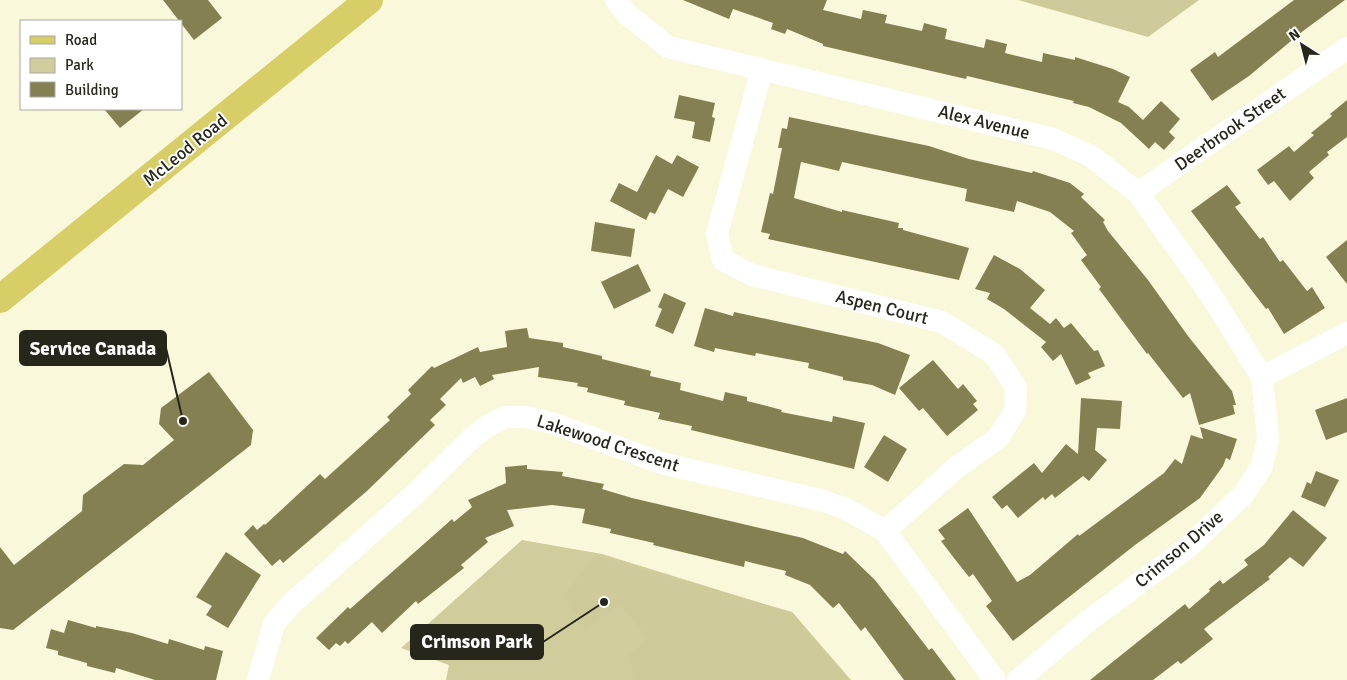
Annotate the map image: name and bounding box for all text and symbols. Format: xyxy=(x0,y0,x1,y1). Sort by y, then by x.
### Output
legend xyxy=(20,20,182,110)
north arrow xyxy=(1277,20,1327,70)
text: N xyxy=(1286,25,1304,45)
text: Road xyxy=(65,31,97,49)
text: Park xyxy=(65,56,94,74)
text: Building xyxy=(65,81,119,99)
street label: Deerbrook Street xyxy=(1170,83,1290,175)
street label: Alex Avenue xyxy=(936,100,1032,144)
street label: McLeod Road xyxy=(138,109,232,191)
street label: Aspen Court xyxy=(834,285,930,329)
callout: Service Canada xyxy=(20,331,166,365)
text: Service Canada xyxy=(30,337,156,361)
street label: Lakewood Crescent xyxy=(534,410,682,476)
street label: Crimson Drive xyxy=(1130,506,1228,592)
callout: Crimson Park xyxy=(411,625,543,659)
text: Crimson Park xyxy=(421,630,533,654)

